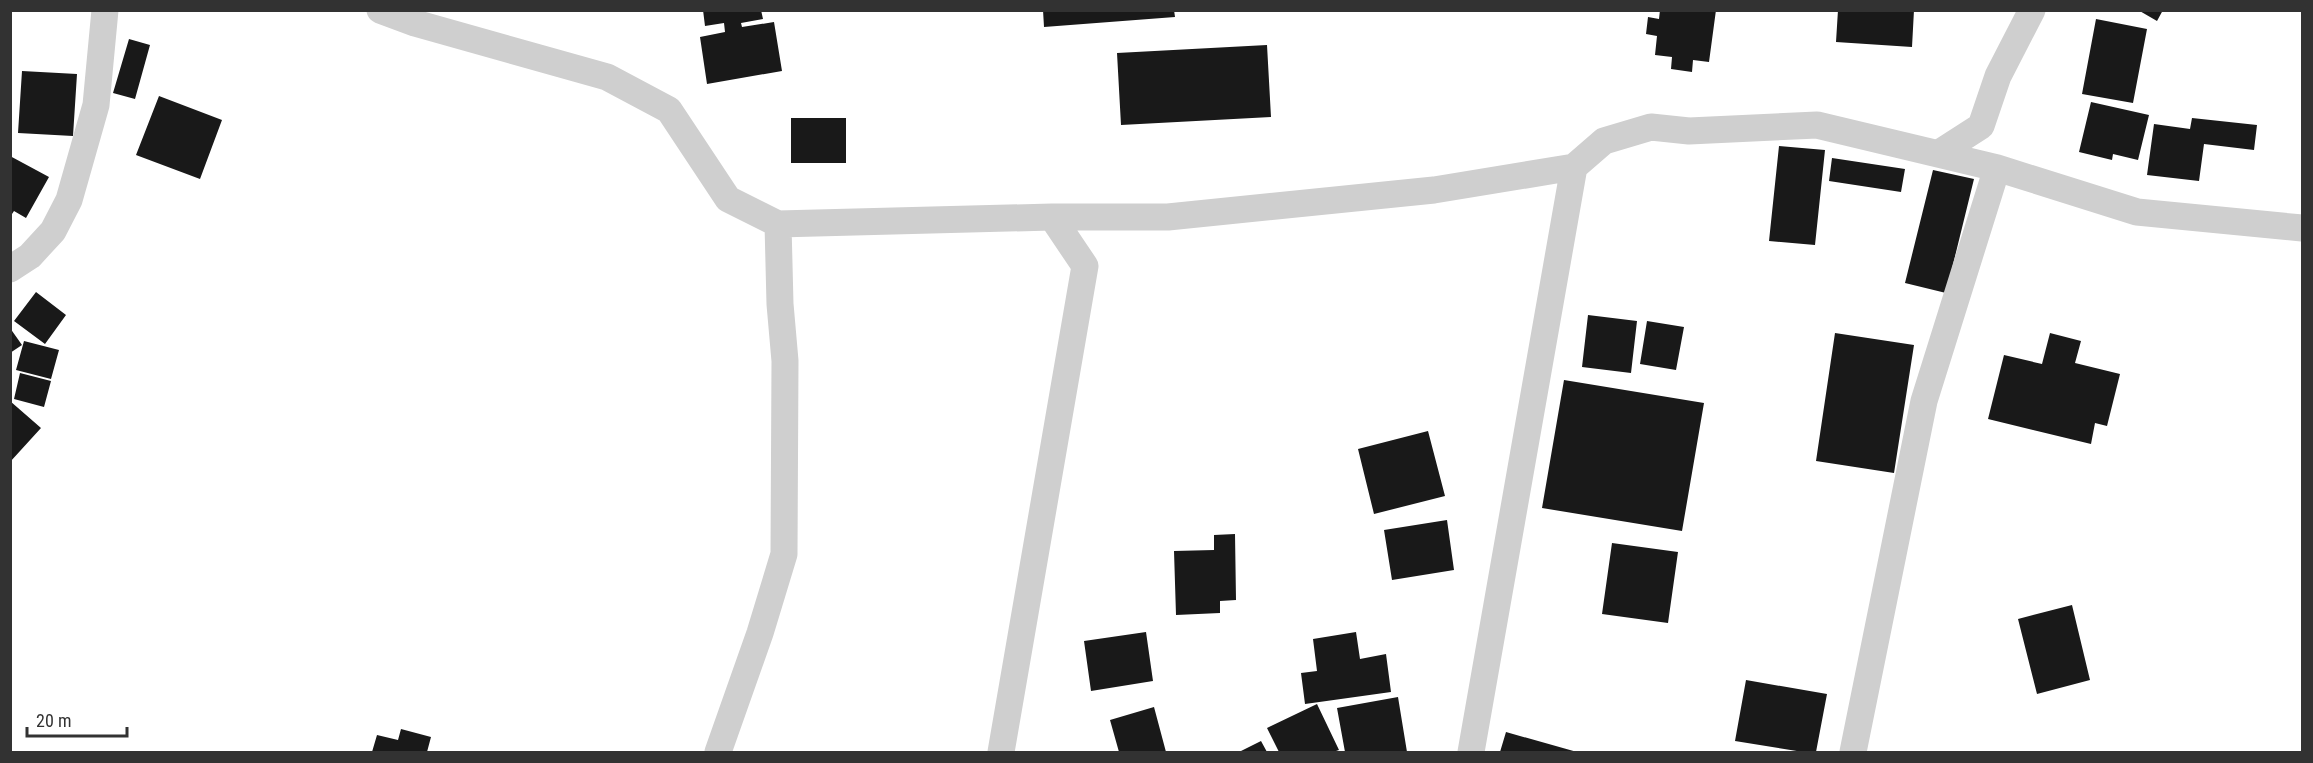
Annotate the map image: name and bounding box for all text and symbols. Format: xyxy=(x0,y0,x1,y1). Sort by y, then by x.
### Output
scale bar xyxy=(27,700,128,738)
text: 20 m xyxy=(36,710,71,731)

